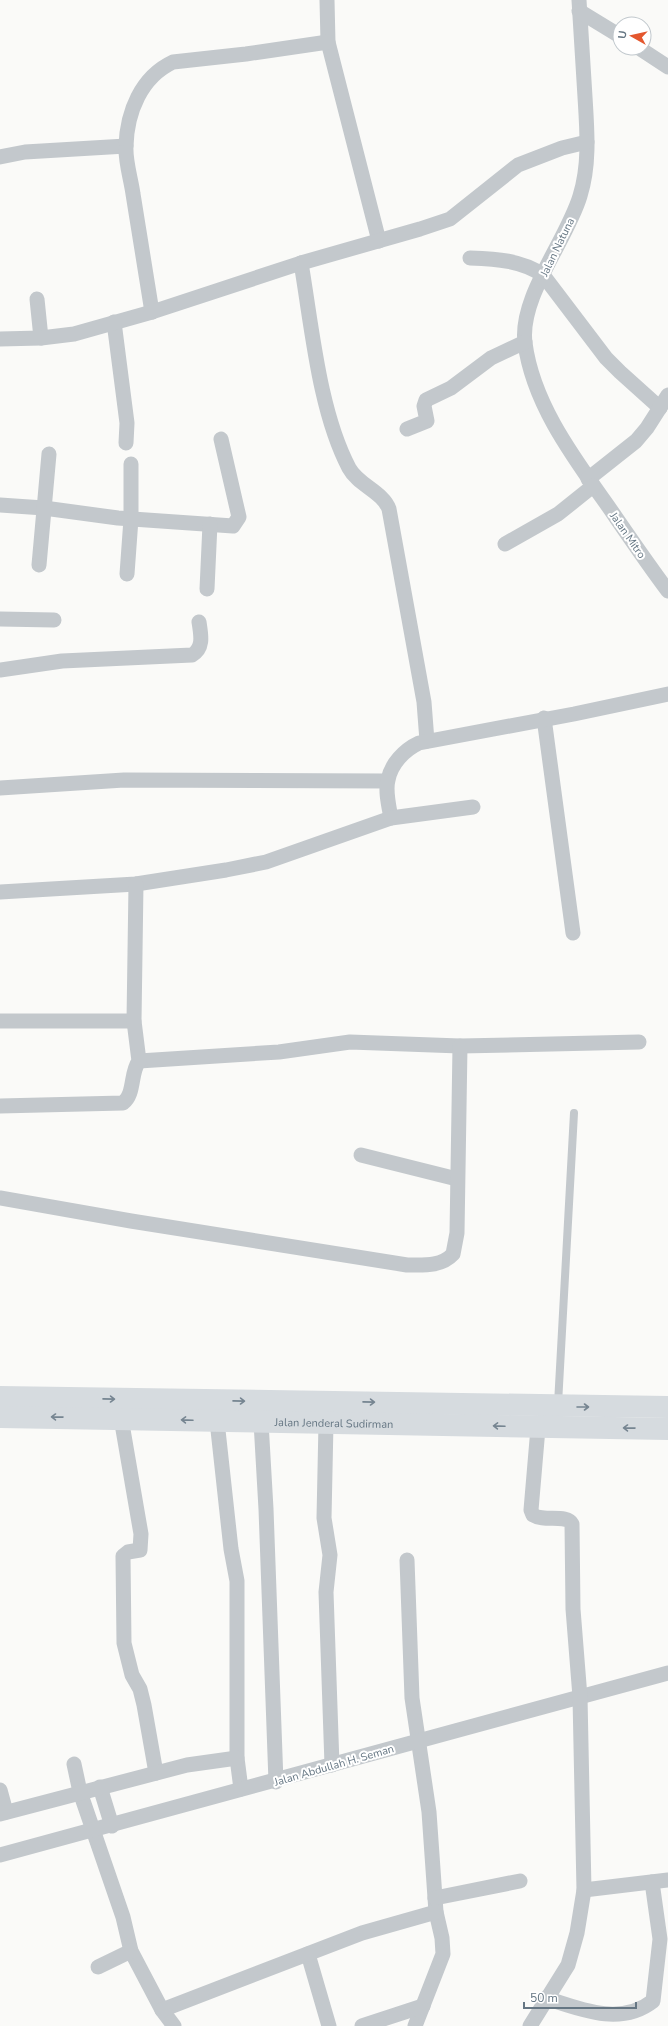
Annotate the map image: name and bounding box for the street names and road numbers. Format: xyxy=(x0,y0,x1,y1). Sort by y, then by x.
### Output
street label: Jalan Natuna xyxy=(536,215,578,280)
street label: Jalan Mitro xyxy=(606,508,649,561)
street label: Jalan Jenderal Sudirman xyxy=(273,1415,393,1432)
street label: Jalan Abdullah H. Seman xyxy=(272,1741,396,1790)

